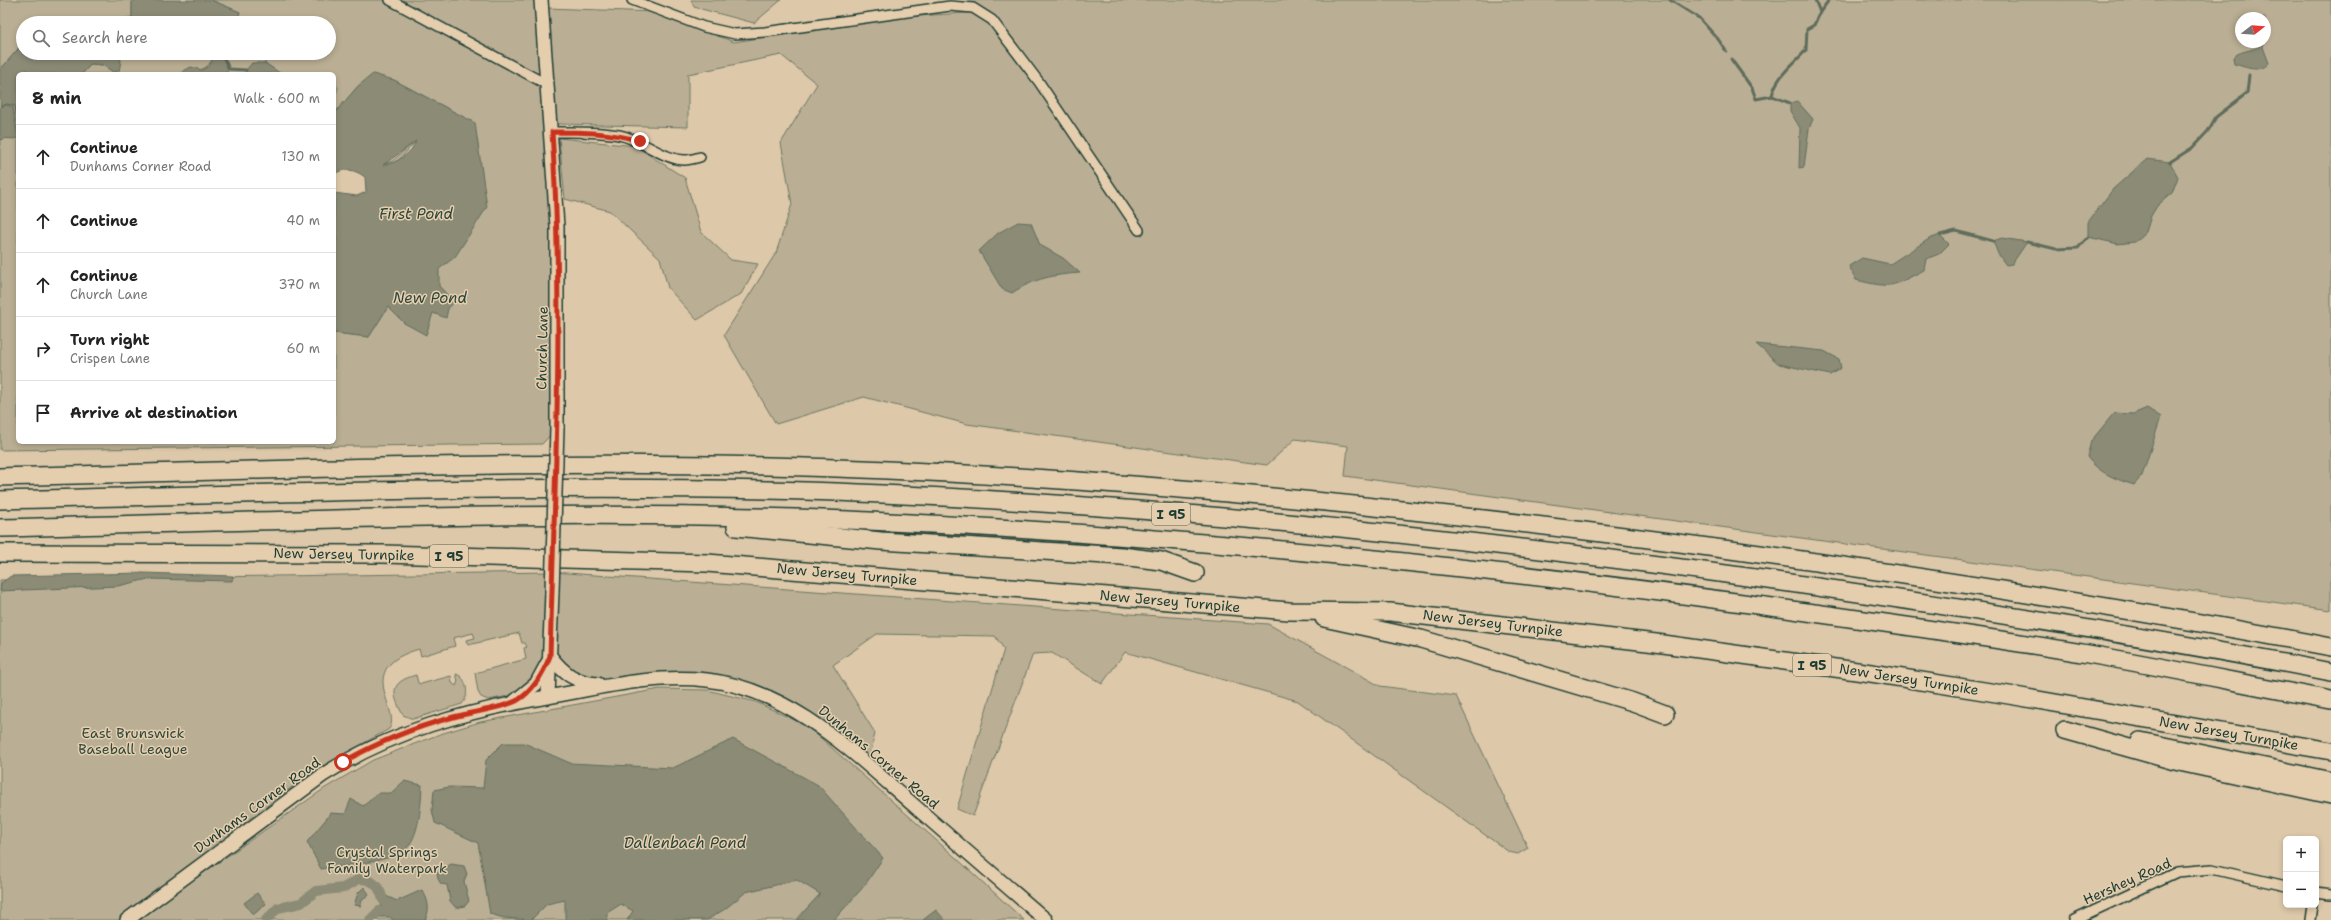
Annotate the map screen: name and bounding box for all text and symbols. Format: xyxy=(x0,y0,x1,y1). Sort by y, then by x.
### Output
north arrow xyxy=(2235,12,2271,48)
search box xyxy=(16,16,336,60)
icon: search xyxy=(30,27,52,49)
text: Search here xyxy=(62,28,148,48)
text: 8 min xyxy=(32,87,82,109)
text: Walk · 600 m xyxy=(234,90,320,107)
route end xyxy=(631,132,649,150)
text: Continue xyxy=(70,138,138,158)
icon: ahead xyxy=(32,146,54,168)
text: 130 m xyxy=(282,148,320,165)
text: Dunhams Corner Road xyxy=(70,158,211,175)
water label: First Pond xyxy=(379,204,454,224)
icon: ahead xyxy=(32,210,54,232)
text: Continue xyxy=(70,211,138,231)
text: 40 m xyxy=(286,212,320,229)
text: Continue xyxy=(70,266,138,286)
icon: ahead xyxy=(32,274,54,296)
text: 370 m xyxy=(278,276,320,293)
text: Church Lane xyxy=(70,286,148,303)
water label: New Pond xyxy=(393,288,467,308)
street label: Church Lane xyxy=(532,306,552,390)
text: Turn right xyxy=(70,330,150,350)
icon: right xyxy=(32,338,54,360)
text: 60 m xyxy=(287,340,320,357)
text: Crispen Lane xyxy=(70,350,150,367)
icon: arrive xyxy=(32,402,54,424)
text: Arrive at destination xyxy=(70,403,238,423)
road number: I 95 xyxy=(1152,503,1190,525)
street label: New Jersey Turnpike xyxy=(273,544,415,564)
road number: I 95 xyxy=(430,545,468,567)
street label: New Jersey Turnpike xyxy=(776,559,918,589)
street label: New Jersey Turnpike xyxy=(1099,586,1241,616)
street label: New Jersey Turnpike xyxy=(1422,605,1564,641)
road number: I 95 xyxy=(1793,654,1831,676)
street label: New Jersey Turnpike xyxy=(1838,659,1980,699)
street label: Dunhams Corner Road xyxy=(815,701,943,813)
street label: New Jersey Turnpike xyxy=(2158,712,2300,754)
park label: East Brunswick Baseball League xyxy=(78,724,188,758)
street label: Dunhams Corner Road xyxy=(190,753,324,857)
route start xyxy=(334,753,352,771)
water label: Dallenbach Pond xyxy=(624,833,747,853)
map controls xyxy=(2283,836,2319,908)
button: + xyxy=(2283,836,2319,872)
park label: Crystal Springs Family Waterpark xyxy=(327,843,447,877)
street label: Hershey Road xyxy=(2080,853,2174,909)
button: − xyxy=(2283,872,2319,908)

